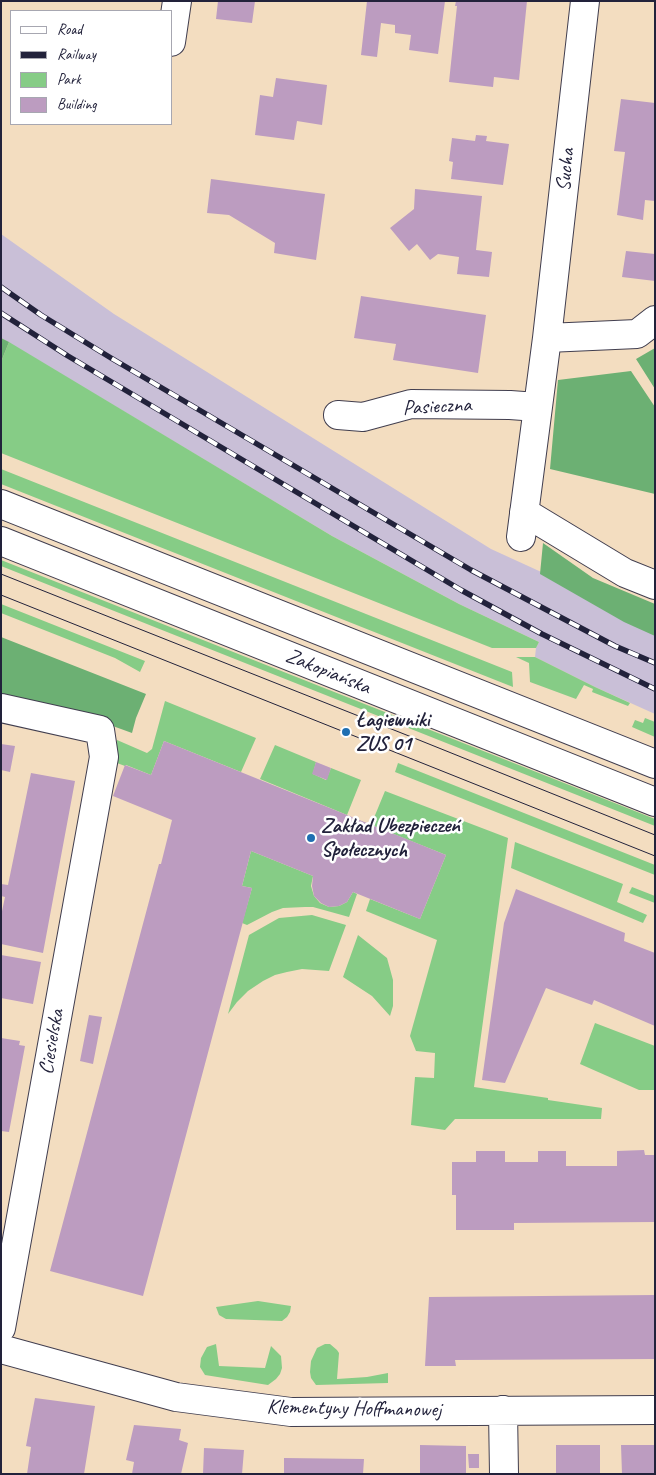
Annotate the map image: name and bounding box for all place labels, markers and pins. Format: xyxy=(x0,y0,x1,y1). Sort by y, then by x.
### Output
place label: Łagiewniki ZUS 01 xyxy=(356,707,430,757)
marker: Łagiewniki ZUS 01 xyxy=(340,726,352,738)
place label: Zakład Ubezpieczeń Społecznych xyxy=(321,813,460,863)
marker: Zakład Ubezpieczeń Społecznych xyxy=(305,832,317,844)

